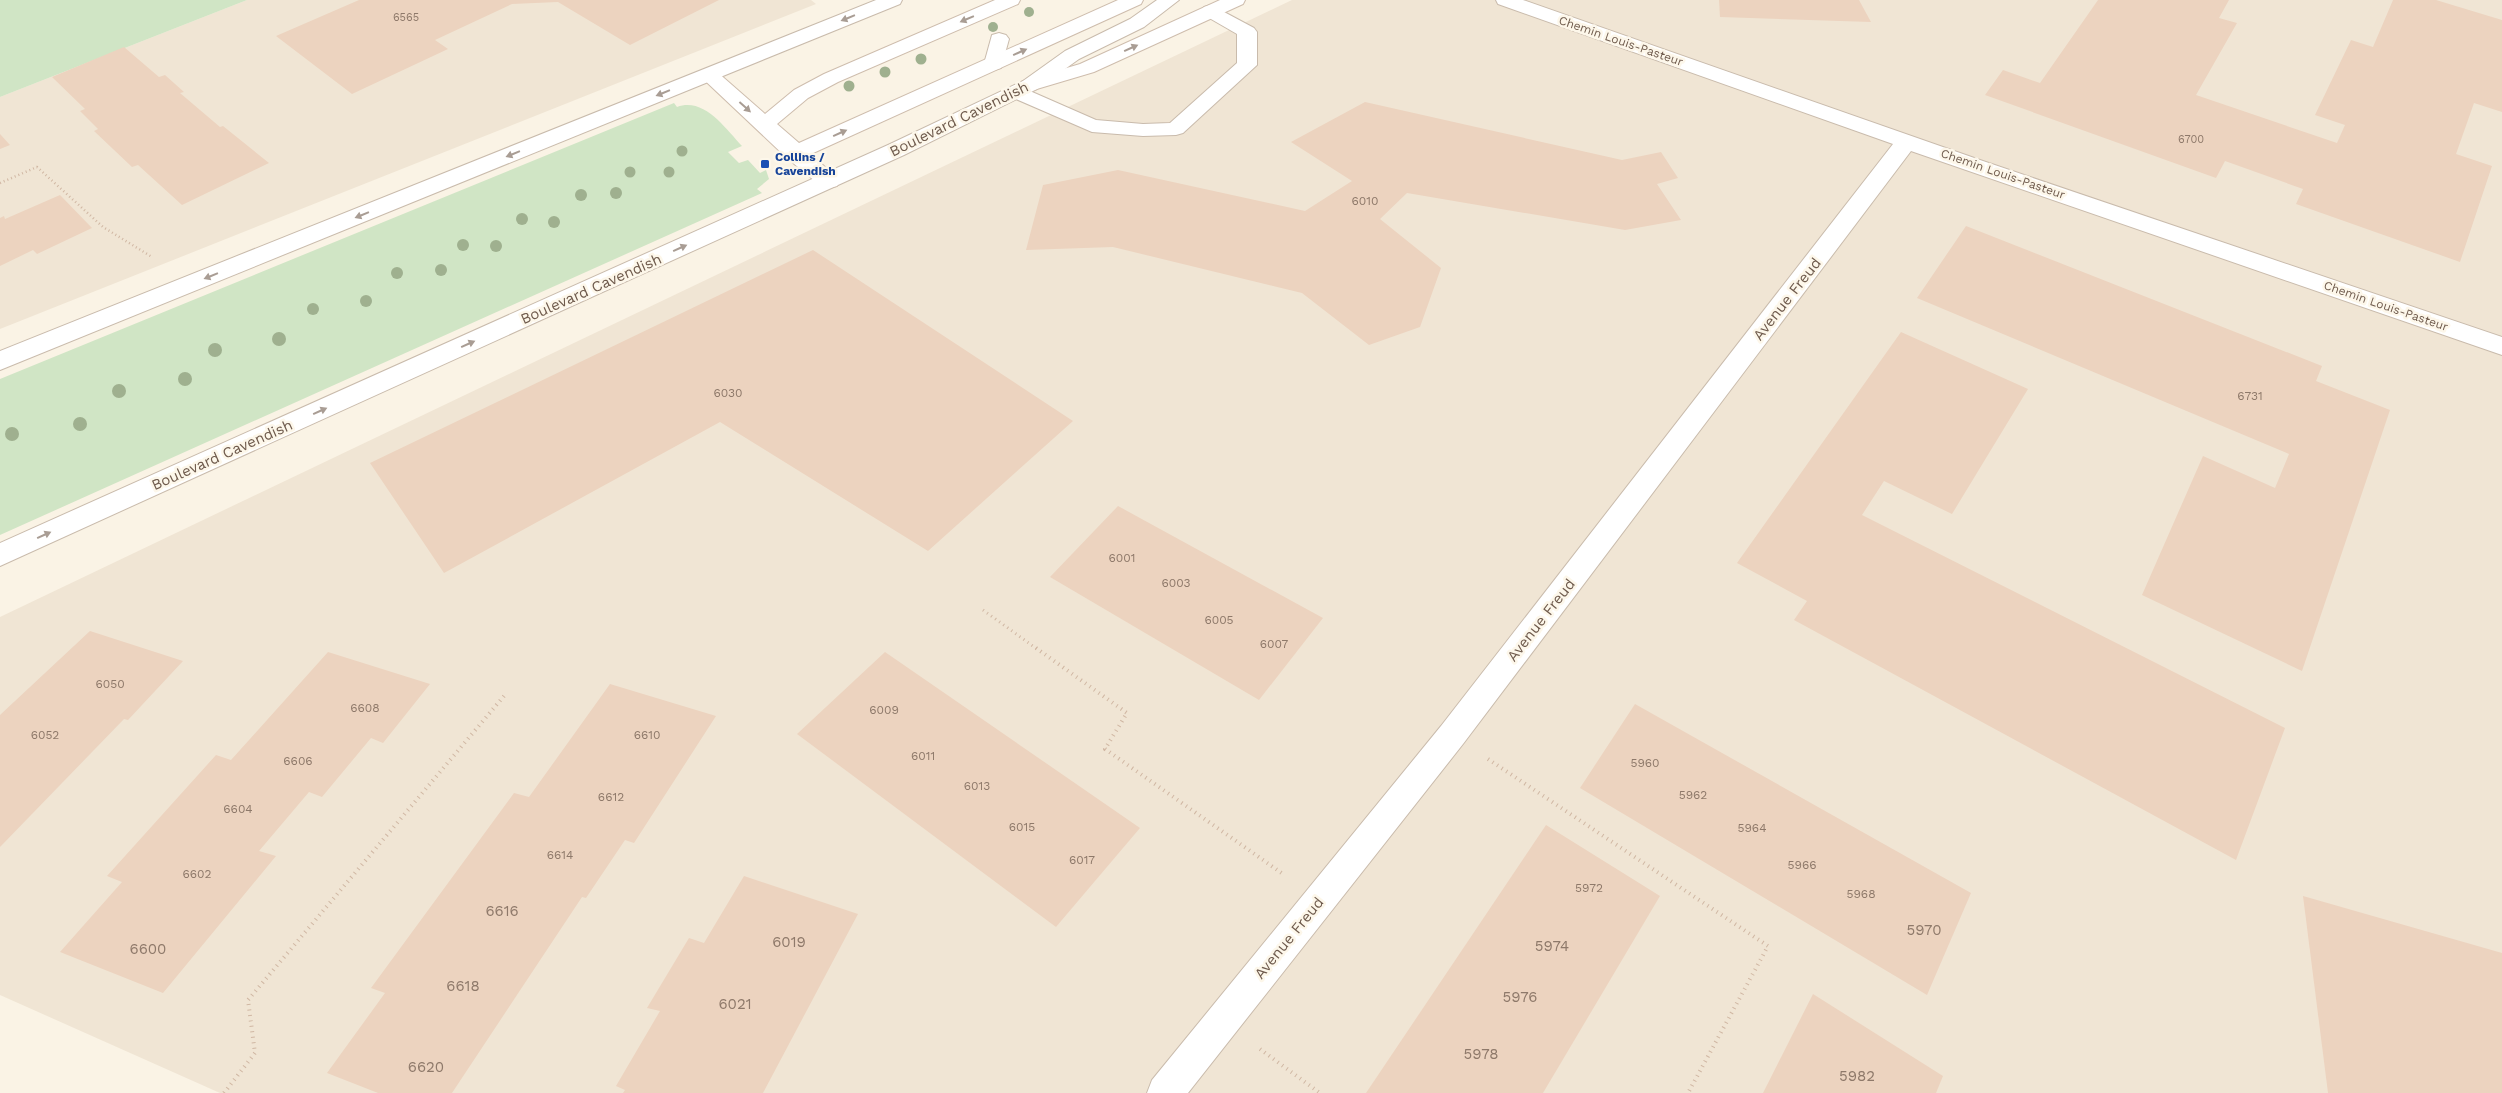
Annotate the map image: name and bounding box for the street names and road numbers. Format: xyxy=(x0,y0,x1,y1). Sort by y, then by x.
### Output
street label: Chemin Louis-Pasteur xyxy=(1557,13,1685,69)
street label: Boulevard Cavendish xyxy=(887,77,1031,161)
street label: Chemin Louis-Pasteur xyxy=(1939,146,2067,202)
street label: Boulevard Cavendish xyxy=(518,250,664,328)
street label: Avenue Freud xyxy=(1749,254,1825,344)
street label: Chemin Louis-Pasteur xyxy=(2322,278,2450,334)
street label: Boulevard Cavendish xyxy=(149,416,295,494)
street label: Avenue Freud xyxy=(1503,575,1579,665)
street label: Avenue Freud xyxy=(1251,894,1327,982)

